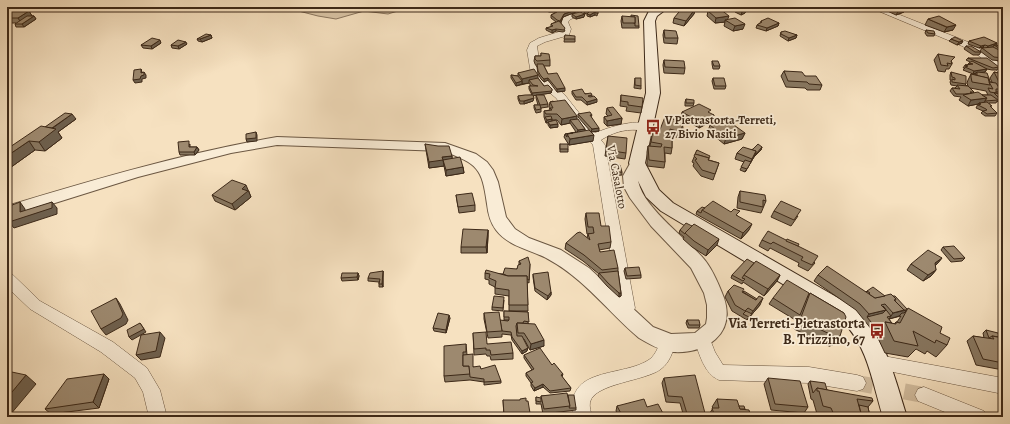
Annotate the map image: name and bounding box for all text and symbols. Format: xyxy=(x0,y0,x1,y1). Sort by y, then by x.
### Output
place label: V Pietrastorta-Terreti, 27 Bivio Nasiti xyxy=(664,112,776,142)
bus stop icon: V Pietrastorta-Terreti, 27 Bivio Nasiti xyxy=(644,118,662,136)
street label: Via Casalotto xyxy=(603,143,631,210)
place label: Via Terreti-Pietrastorta B. Trizzino, 67 xyxy=(727,314,865,349)
bus stop icon: Via Terreti-Pietrastorta B. Trizzino, 67 xyxy=(868,322,886,340)

